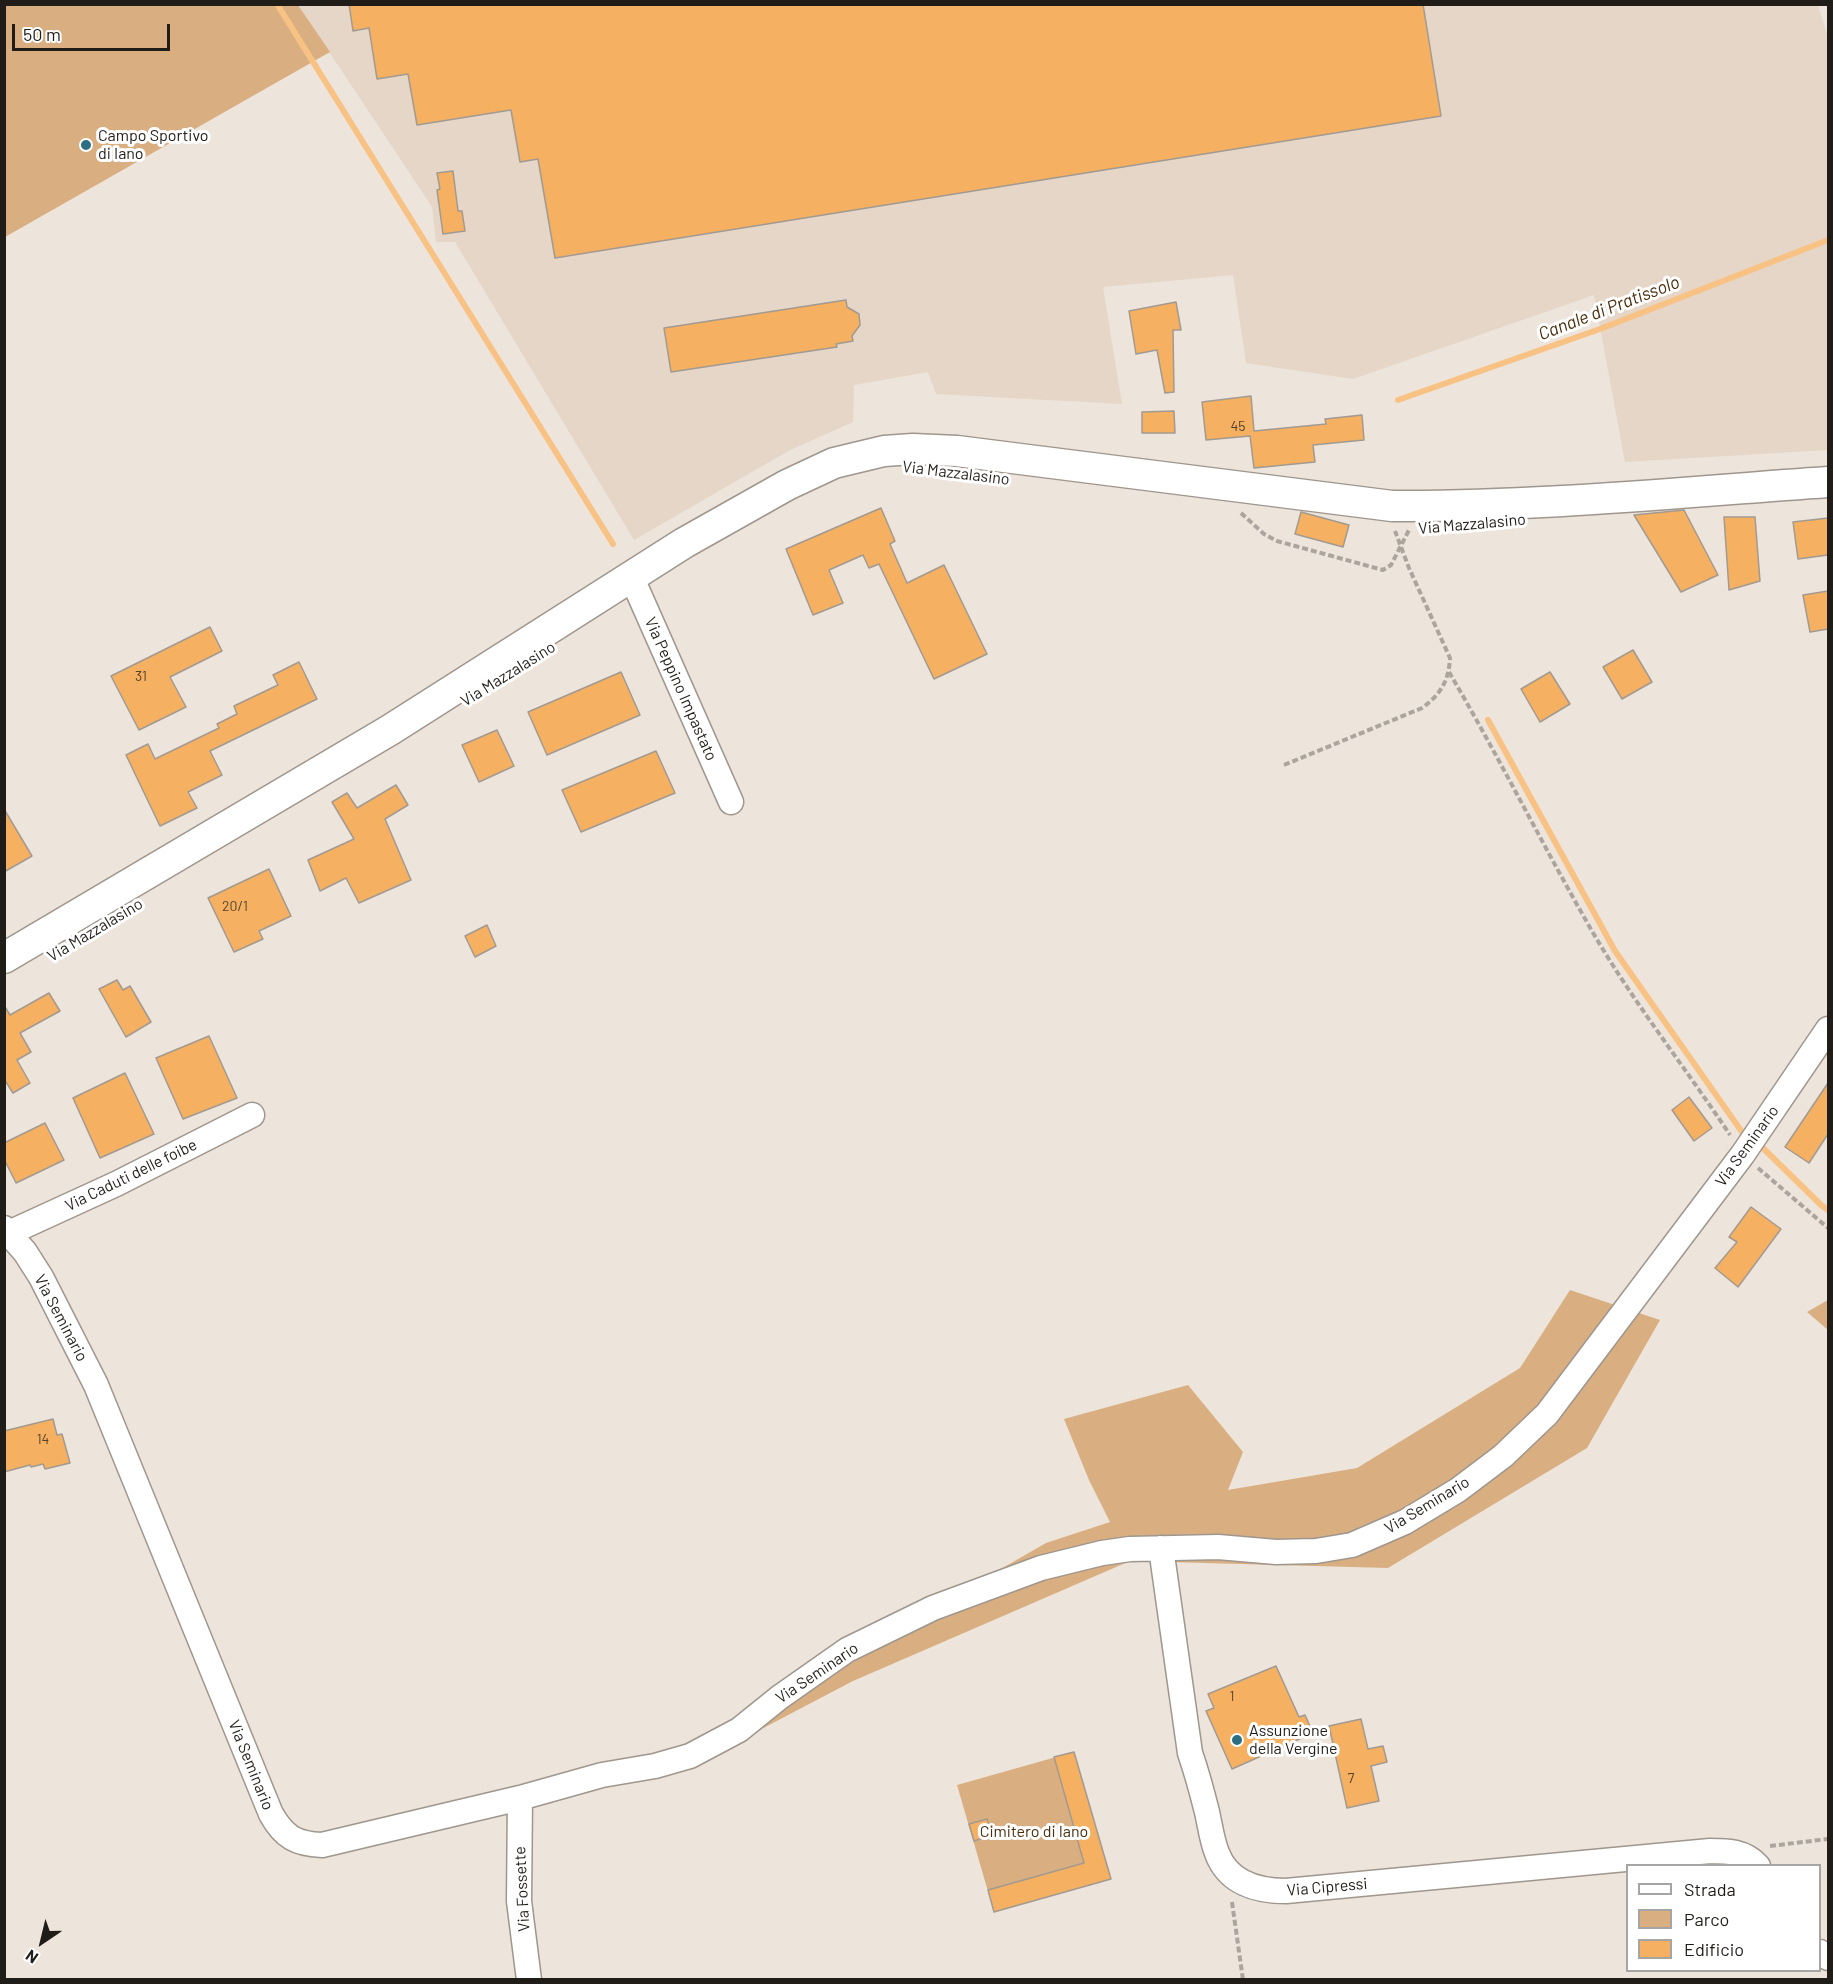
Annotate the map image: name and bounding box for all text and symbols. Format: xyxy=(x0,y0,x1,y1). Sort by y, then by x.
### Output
scale bar xyxy=(15,12,172,50)
text: 50 m xyxy=(23,23,61,45)
place label: Campo Sportivo di Iano xyxy=(98,126,208,164)
marker: Campo Sportivo di Iano xyxy=(79,138,93,152)
water label: Canale di Pratissolo xyxy=(1535,271,1683,345)
house number: 45 xyxy=(1231,418,1245,434)
street label: Via Mazzalasino xyxy=(901,457,1011,489)
street label: Via Mazzalasino xyxy=(1417,510,1527,538)
street label: Via Peppino Impastato xyxy=(641,614,721,764)
street label: Via Mazzalasino xyxy=(457,637,559,711)
house number: 31 xyxy=(135,668,147,684)
street label: Via Mazzalasino xyxy=(44,894,146,966)
house number: 20/1 xyxy=(222,898,248,914)
street label: Via Seminario xyxy=(1711,1102,1783,1190)
street label: Via Caduti delle foibe xyxy=(62,1135,200,1215)
street label: Via Seminario xyxy=(30,1271,92,1365)
house number: 14 xyxy=(37,1431,49,1447)
street label: Via Seminario xyxy=(1381,1472,1473,1538)
street label: Via Seminario xyxy=(772,1638,862,1708)
house number: 1 xyxy=(1230,1688,1234,1704)
street label: Via Seminario xyxy=(224,1717,278,1813)
place label: Assunzione della Vergine xyxy=(1249,1721,1337,1759)
marker: Assunzione della Vergine xyxy=(1230,1733,1244,1747)
house number: 7 xyxy=(1348,1770,1354,1786)
park label: Cimitero di Iano xyxy=(980,1822,1088,1842)
street label: Via Fossette xyxy=(510,1846,534,1932)
legend xyxy=(1626,1864,1821,1972)
street label: Via Cipressi xyxy=(1286,1874,1368,1900)
text: Strada xyxy=(1684,1878,1736,1900)
text: Parco xyxy=(1684,1908,1729,1930)
north arrow xyxy=(12,1912,72,1972)
text: Edificio xyxy=(1684,1938,1744,1960)
text: N xyxy=(22,1946,41,1968)

